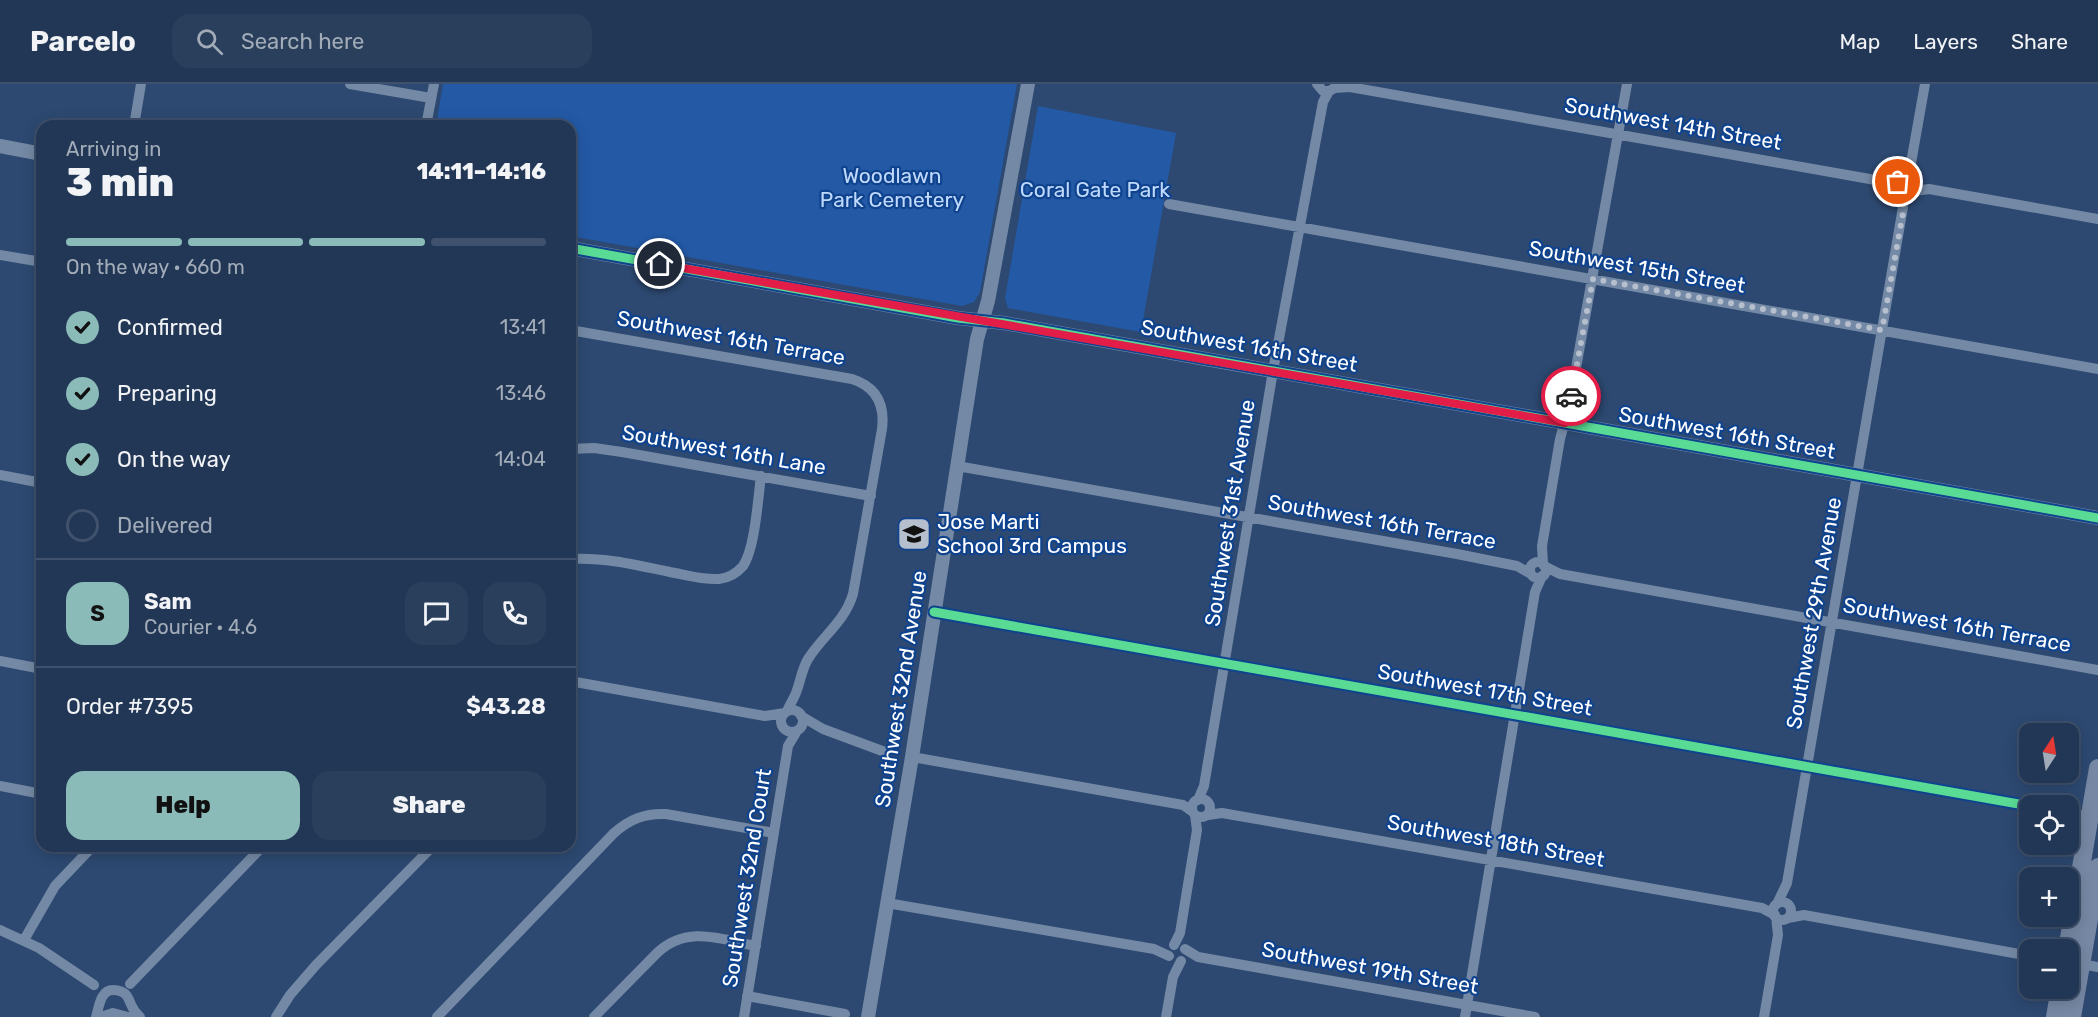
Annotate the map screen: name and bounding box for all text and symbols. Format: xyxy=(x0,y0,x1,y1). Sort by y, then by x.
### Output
search box xyxy=(172,14,592,68)
text: Parcelo xyxy=(30,25,136,58)
icon: search xyxy=(193,25,226,58)
text: Search here xyxy=(241,28,364,55)
text: Map xyxy=(1839,29,1880,54)
text: Layers xyxy=(1913,29,1978,54)
text: Share xyxy=(2011,29,2068,54)
street label: Southwest 14th Street xyxy=(1563,92,1784,155)
text: Arriving in xyxy=(66,137,161,161)
pin xyxy=(1872,156,1923,207)
text: 14:11–14:16 xyxy=(417,158,546,185)
text: 3 min xyxy=(66,160,174,206)
park label: Woodlawn Park Cemetery xyxy=(820,163,965,212)
icon: bag xyxy=(1881,165,1914,198)
park label: Coral Gate Park xyxy=(1020,177,1170,202)
street label: Southwest 15th Street xyxy=(1527,235,1747,298)
pin xyxy=(634,238,685,289)
icon: home xyxy=(643,247,676,280)
text: On the way · 660 m xyxy=(66,255,245,279)
street label: Southwest 16th Terrace xyxy=(615,305,847,370)
icon: check xyxy=(66,311,99,344)
text: Confirmed xyxy=(117,314,223,341)
street label: Southwest 16th Street xyxy=(1139,314,1359,377)
text: 13:41 xyxy=(500,315,546,339)
courier xyxy=(1541,366,1601,426)
icon: check xyxy=(66,377,99,410)
text: Preparing xyxy=(117,380,217,407)
icon: car xyxy=(1555,380,1588,413)
text: 13:46 xyxy=(496,381,546,405)
street label: Southwest 31st Avenue xyxy=(1199,398,1260,628)
street label: Southwest 16th Street xyxy=(1617,401,1837,464)
street label: Southwest 16th Lane xyxy=(620,419,828,480)
icon: check xyxy=(66,443,99,476)
text: On the way xyxy=(117,446,231,473)
text: 14:04 xyxy=(495,447,546,471)
street label: Southwest 16th Terrace xyxy=(1266,489,1498,554)
street label: Southwest 29th Avenue xyxy=(1781,495,1846,731)
place label: Jose Marti School 3rd Campus xyxy=(937,509,1127,558)
text: Delivered xyxy=(117,512,213,539)
school or university icon: Jose Marti School 3rd Campus xyxy=(896,516,932,552)
street label: Southwest 32nd Avenue xyxy=(869,569,932,809)
button: chat xyxy=(405,582,468,645)
button: phone xyxy=(483,582,546,645)
text: Sam xyxy=(144,588,192,615)
street label: Southwest 16th Terrace xyxy=(1841,592,2073,657)
text: S xyxy=(90,600,105,627)
text: Courier · 4.6 xyxy=(144,615,257,639)
street label: Southwest 17th Street xyxy=(1376,658,1594,721)
text: Order #7395 xyxy=(66,693,193,720)
text: $43.28 xyxy=(466,693,546,720)
north arrow xyxy=(2019,723,2079,783)
map controls xyxy=(2019,723,2079,999)
street label: Southwest 32nd Court xyxy=(717,767,776,989)
button: Help xyxy=(66,771,300,840)
button: Share xyxy=(312,771,546,840)
button: locate xyxy=(2019,795,2079,855)
street label: Southwest 18th Street xyxy=(1385,809,1607,872)
button: + xyxy=(2019,867,2079,927)
street label: Southwest 19th Street xyxy=(1260,936,1480,999)
button: − xyxy=(2019,939,2079,999)

